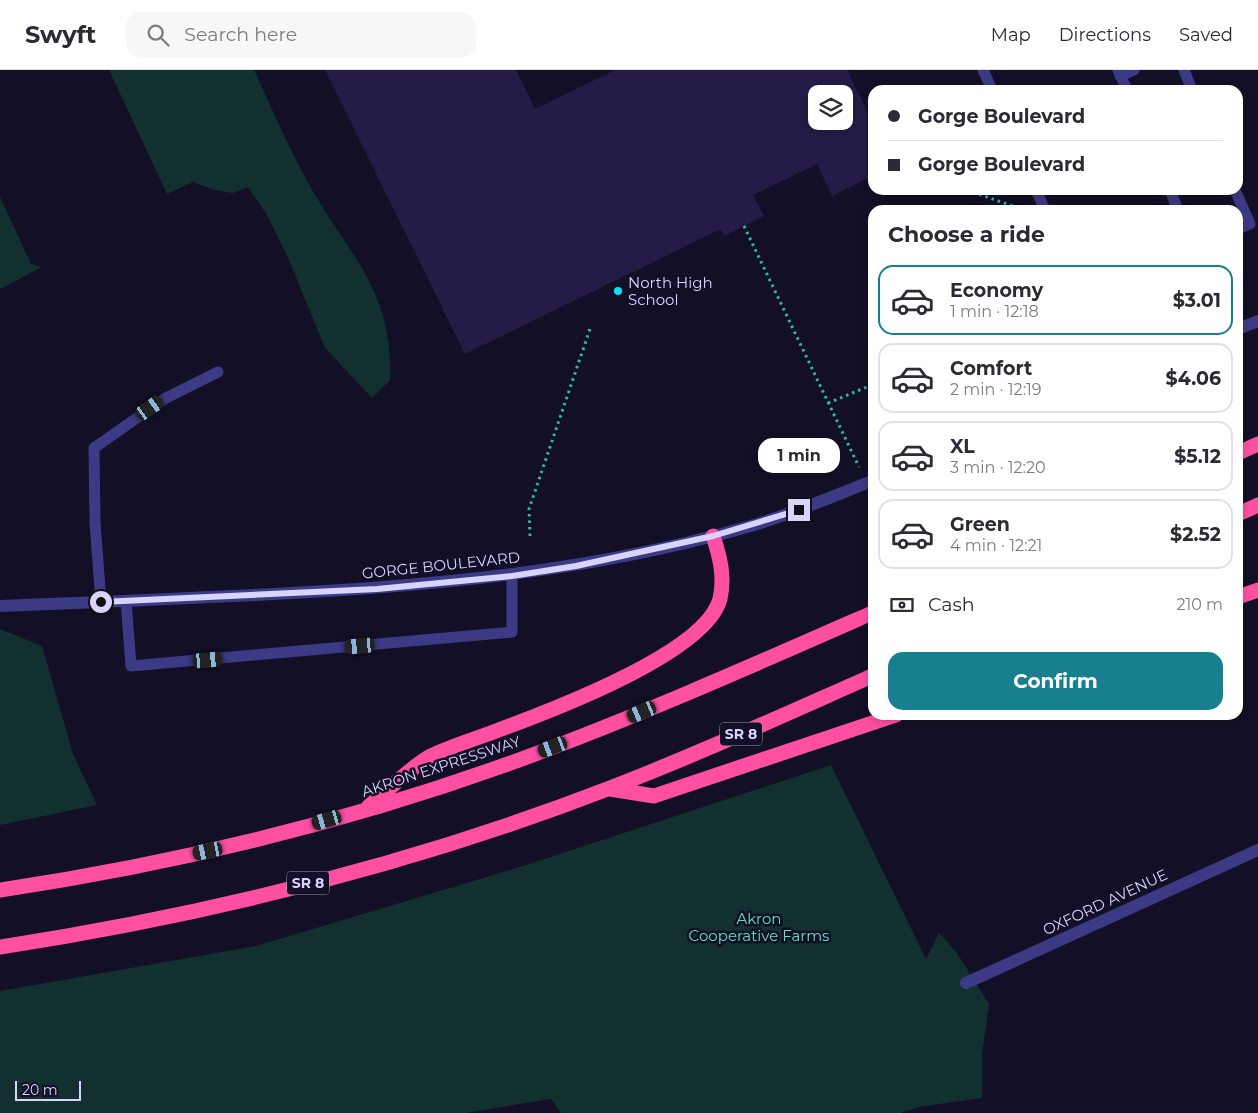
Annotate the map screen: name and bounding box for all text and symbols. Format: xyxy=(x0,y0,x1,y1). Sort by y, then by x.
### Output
search box xyxy=(126,12,476,57)
text: Swyft xyxy=(25,20,96,49)
icon: search xyxy=(144,21,172,49)
text: Search here xyxy=(184,23,297,46)
text: Map xyxy=(991,24,1031,46)
text: Directions xyxy=(1059,24,1151,46)
text: Saved xyxy=(1179,24,1233,46)
map controls xyxy=(808,85,853,130)
button: layers xyxy=(808,85,853,130)
text: Gorge Boulevard xyxy=(918,105,1085,128)
text: Gorge Boulevard xyxy=(918,153,1085,176)
text: Choose a ride xyxy=(888,221,1045,248)
place label: North High School xyxy=(628,273,713,309)
icon: car xyxy=(890,278,935,323)
text: Economy xyxy=(950,279,1043,302)
marker: North High School xyxy=(612,285,624,297)
text: $3.01 xyxy=(1173,289,1221,312)
text: 1 min · 12:18 xyxy=(950,302,1039,321)
icon: car xyxy=(890,356,935,401)
text: Comfort xyxy=(950,357,1032,380)
text: $4.06 xyxy=(1165,367,1221,390)
text: 2 min · 12:19 xyxy=(950,380,1042,399)
car xyxy=(133,393,166,423)
icon: car xyxy=(890,434,935,479)
text: XL xyxy=(950,435,975,458)
callout: 1 min xyxy=(758,438,840,472)
text: $5.12 xyxy=(1174,445,1221,468)
text: 1 min xyxy=(777,446,821,465)
text: 3 min · 12:20 xyxy=(950,458,1046,477)
route end xyxy=(788,499,810,521)
icon: car xyxy=(890,512,935,557)
text: Green xyxy=(950,513,1010,536)
text: $2.52 xyxy=(1170,523,1221,546)
text: 4 min · 12:21 xyxy=(950,536,1042,555)
street label: GORGE BOULEVARD xyxy=(361,547,521,583)
route start xyxy=(90,591,112,613)
icon: cash xyxy=(888,591,916,619)
text: Cash xyxy=(928,593,975,616)
text: 210 m xyxy=(1176,595,1223,614)
car xyxy=(344,637,375,655)
car xyxy=(192,651,223,669)
button: Confirm xyxy=(888,652,1223,710)
car xyxy=(625,699,658,725)
road number: SR 8 xyxy=(720,722,762,746)
street label: AKRON EXPRESSWAY xyxy=(359,731,523,801)
car xyxy=(536,735,569,759)
car xyxy=(310,809,343,831)
car xyxy=(191,841,224,861)
street label: OXFORD AVENUE xyxy=(1040,865,1170,939)
road number: SR 8 xyxy=(287,871,329,894)
park label: Akron Cooperative Farms xyxy=(689,909,829,945)
scale bar xyxy=(15,1078,81,1101)
text: 20 m xyxy=(22,1081,58,1099)

